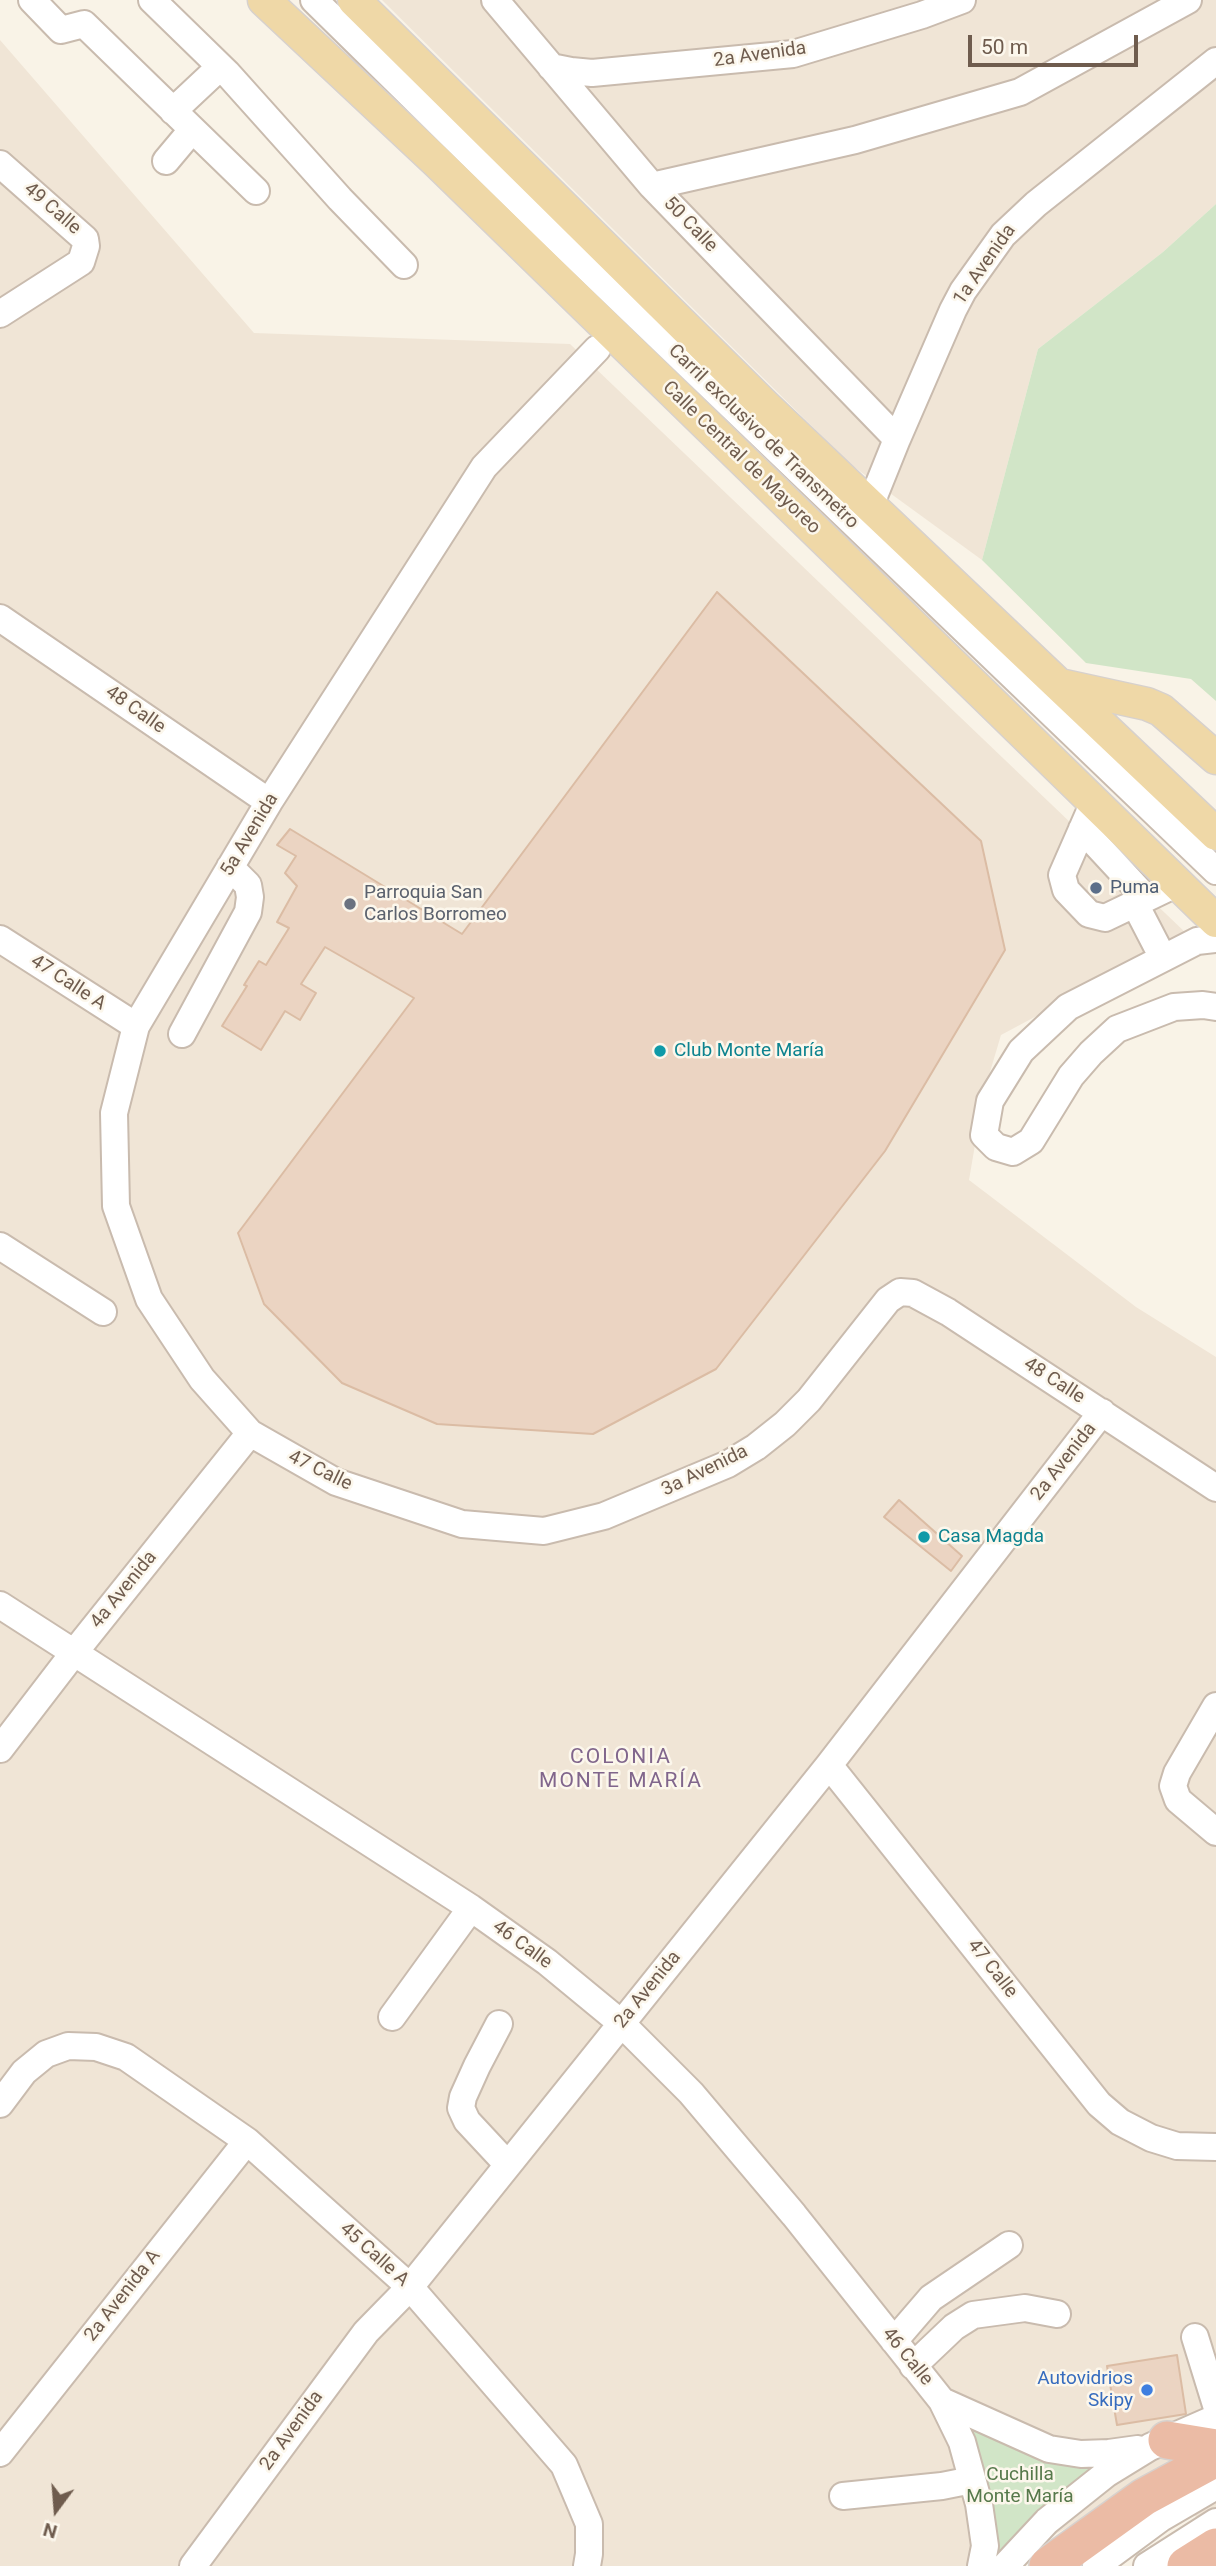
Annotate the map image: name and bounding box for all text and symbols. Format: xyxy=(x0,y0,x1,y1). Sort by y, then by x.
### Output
scale bar xyxy=(971,21,1141,65)
text: 50 m xyxy=(981,35,1028,59)
street label: 2a Avenida xyxy=(712,37,808,73)
street label: 49 Calle xyxy=(19,178,85,240)
street label: 50 Calle xyxy=(658,193,722,257)
street label: 1a Avenida xyxy=(949,220,1021,310)
street label: Carril exclusivo de Transmetro xyxy=(663,340,863,534)
street label: Calle Central de Mayoreo xyxy=(657,377,825,539)
street label: 48 Calle xyxy=(101,681,169,739)
street label: 5a Avenida xyxy=(216,789,284,881)
place label: Puma xyxy=(1110,877,1159,899)
marker: Puma xyxy=(1088,880,1104,896)
place label: Parroquia San Carlos Borromeo xyxy=(364,882,507,926)
marker: Parroquia San Carlos Borromeo xyxy=(342,896,358,912)
street label: 47 Calle A xyxy=(26,950,110,1016)
place label: Club Monte María xyxy=(674,1040,824,1062)
marker: Club Monte María xyxy=(652,1043,668,1059)
street label: 48 Calle xyxy=(1019,1353,1089,1409)
street label: 2a Avenida xyxy=(1026,1418,1102,1506)
street label: 3a Avenida xyxy=(658,1440,752,1502)
street label: 47 Calle xyxy=(284,1446,356,1496)
place label: Casa Magda xyxy=(938,1526,1044,1548)
marker: Casa Magda xyxy=(916,1529,932,1545)
street label: 4a Avenida xyxy=(86,1547,162,1633)
district label: COLONIA MONTE MARÍA xyxy=(540,1745,702,1795)
street label: 46 Calle xyxy=(488,1916,556,1974)
street label: 47 Calle xyxy=(962,1935,1022,2003)
street label: 2a Avenida xyxy=(610,1947,686,2033)
street label: 45 Calle A xyxy=(335,2218,413,2292)
street label: 2a Avenida A xyxy=(80,2246,166,2346)
street label: 46 Calle xyxy=(877,2323,937,2391)
place label: Autovidrios Skipy xyxy=(1037,2368,1133,2412)
marker: Autovidrios Skipy xyxy=(1139,2382,1155,2398)
street label: 2a Avenida xyxy=(255,2387,329,2475)
park label: Cuchilla Monte María xyxy=(966,2464,1074,2508)
north arrow xyxy=(21,2475,91,2545)
text: N xyxy=(40,2518,60,2544)

